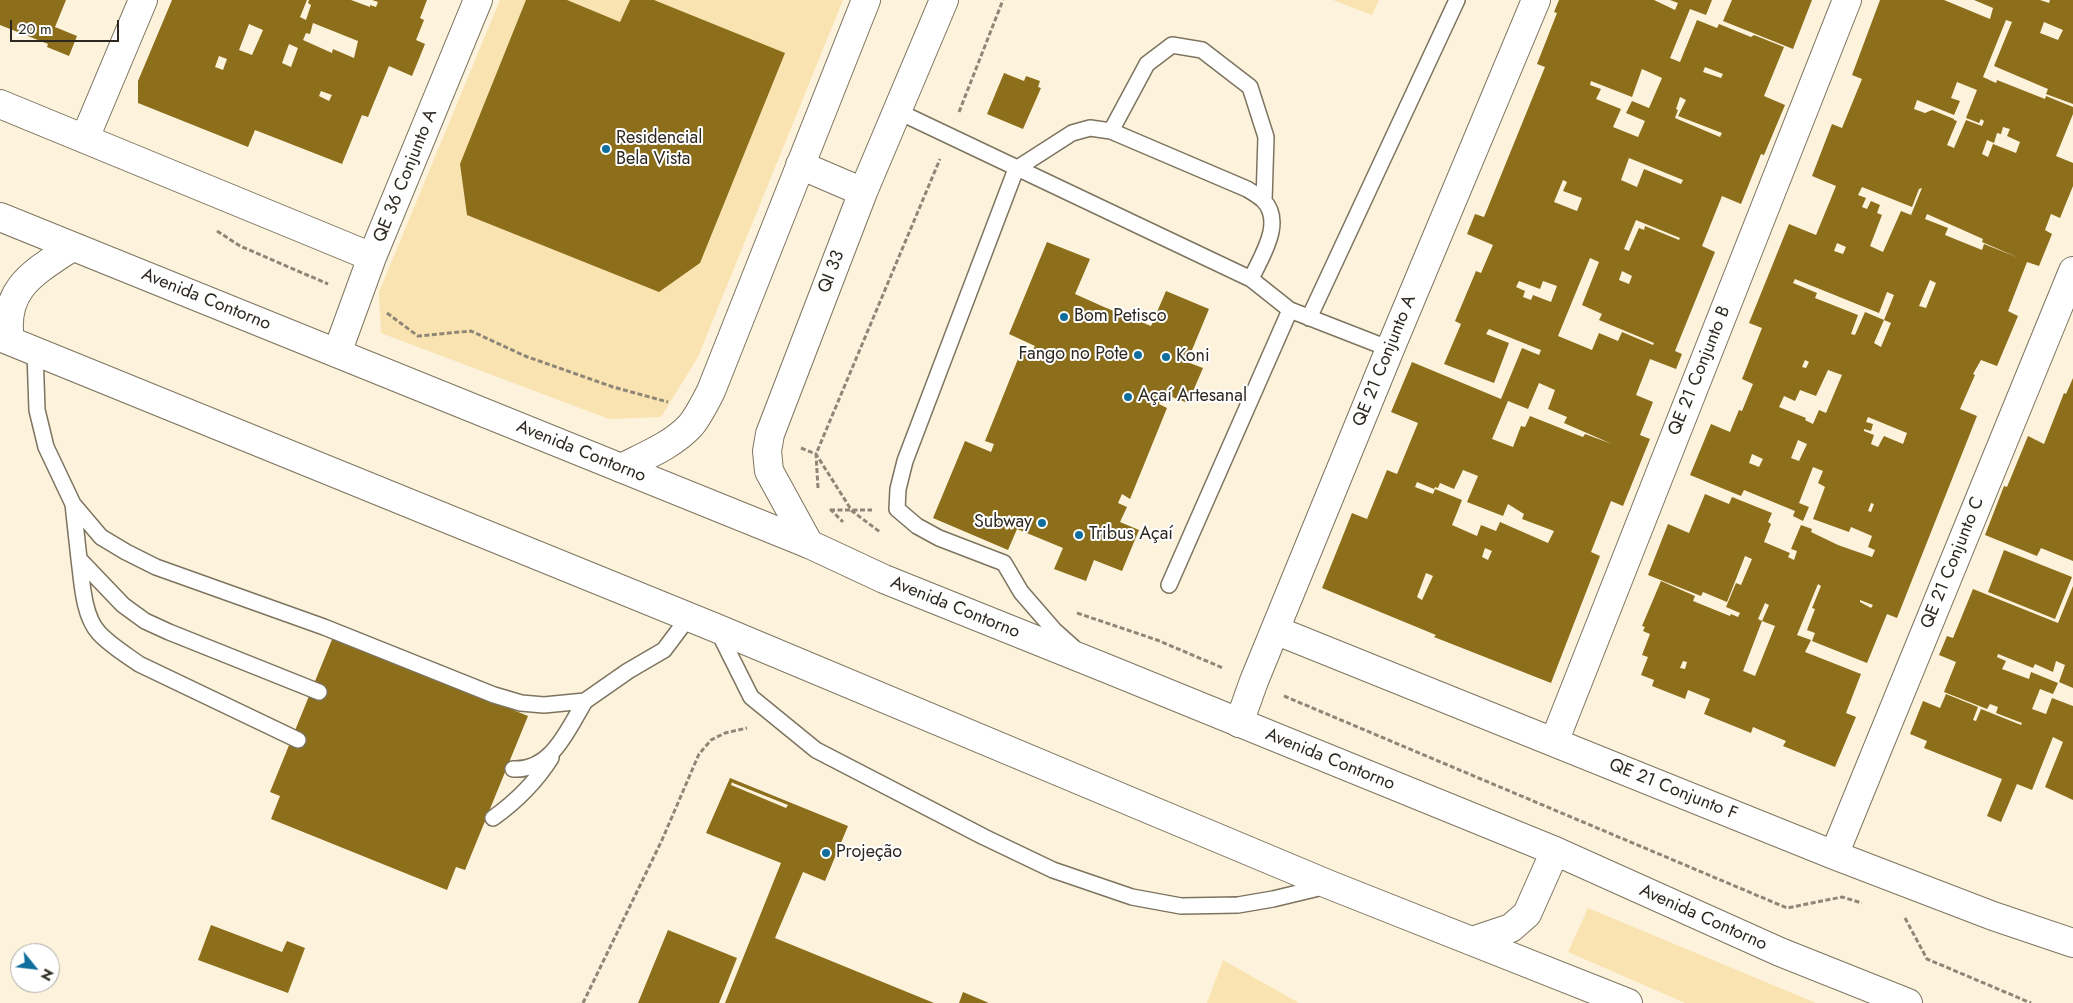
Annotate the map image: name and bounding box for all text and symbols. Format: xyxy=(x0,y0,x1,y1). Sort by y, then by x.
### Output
scale bar xyxy=(12,10,121,42)
text: 20 m xyxy=(18,18,52,40)
street label: QE 36 Conjunto A xyxy=(369,106,443,246)
place label: Residencial Bela Vista xyxy=(616,128,702,170)
marker: Residencial Bela Vista xyxy=(600,143,612,155)
street label: QI 33 xyxy=(814,248,850,296)
street label: Avenida Contorno xyxy=(138,264,274,336)
street label: QE 21 Conjunto A xyxy=(1349,292,1421,430)
street label: QE 21 Conjunto B xyxy=(1664,303,1736,439)
place label: Bom Petisco xyxy=(1074,306,1167,328)
marker: Bom Petisco xyxy=(1058,311,1070,323)
place label: Fango no Pote xyxy=(1019,344,1128,366)
place label: Koni xyxy=(1176,346,1210,368)
marker: Fango no Pote xyxy=(1132,349,1144,361)
marker: Koni xyxy=(1160,351,1172,363)
place label: Açaí Artesanal xyxy=(1138,386,1247,408)
marker: Açaí Artesanal xyxy=(1122,391,1134,403)
street label: Avenida Contorno xyxy=(513,416,649,488)
street label: QE 21 Conjunto C xyxy=(1917,494,1989,632)
place label: Subway xyxy=(974,512,1032,534)
marker: Subway xyxy=(1036,517,1048,529)
place label: Tribus Açaí xyxy=(1089,524,1173,546)
marker: Tribus Açaí xyxy=(1073,529,1085,541)
street label: Avenida Contorno xyxy=(887,572,1023,644)
street label: Avenida Contorno xyxy=(1262,724,1398,796)
street label: QE 21 Conjunto F xyxy=(1606,754,1740,826)
place label: Projeção xyxy=(836,842,902,864)
marker: Projeção xyxy=(820,847,832,859)
street label: Avenida Contorno xyxy=(1636,880,1770,956)
north arrow xyxy=(10,943,60,993)
text: N xyxy=(36,965,59,985)

